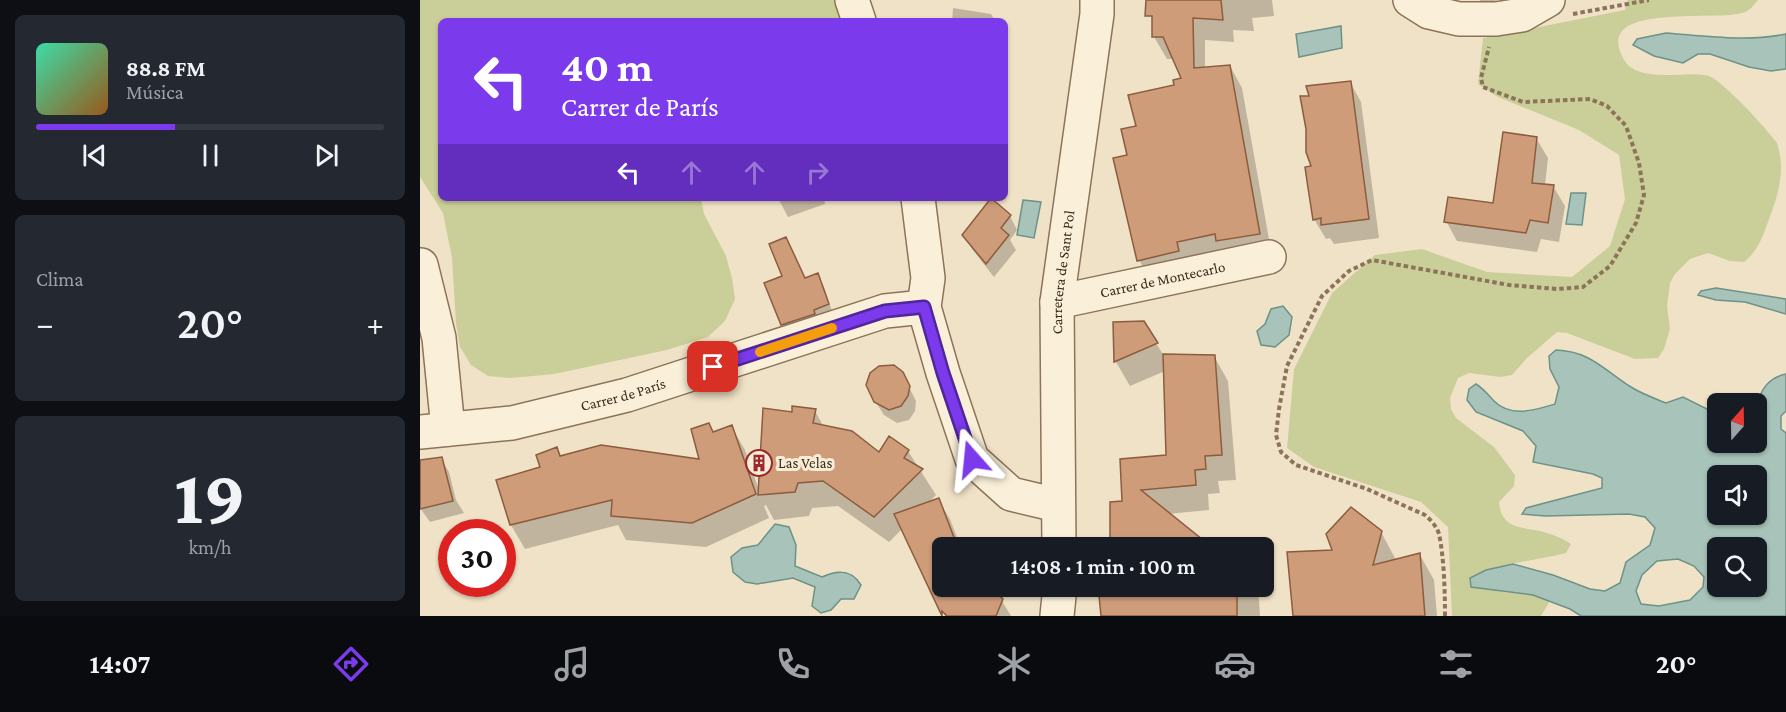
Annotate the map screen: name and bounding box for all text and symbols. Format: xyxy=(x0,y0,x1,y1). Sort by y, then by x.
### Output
icon: left xyxy=(462,42,540,120)
text: 40 m xyxy=(561,43,653,90)
text: 88.8 FM xyxy=(126,56,205,81)
text: Música xyxy=(126,81,184,103)
text: Carrer de París xyxy=(561,92,719,122)
icon: previous xyxy=(78,139,111,172)
icon: pause xyxy=(194,139,227,172)
icon: next xyxy=(310,139,343,172)
icon: left xyxy=(612,156,645,189)
icon: ahead xyxy=(675,156,708,189)
icon: ahead xyxy=(738,156,771,189)
icon: right xyxy=(801,156,834,189)
street label: Carretera de Sant Pol xyxy=(1049,209,1078,334)
street label: Carrer de Montecarlo xyxy=(1099,259,1227,301)
text: Clima xyxy=(36,268,84,290)
text: 20° xyxy=(177,298,243,348)
text: − xyxy=(36,305,53,342)
text: + xyxy=(367,305,384,342)
pin xyxy=(687,341,738,392)
icon: arrive xyxy=(696,350,729,383)
street label: Carrer de París xyxy=(579,375,668,414)
north arrow xyxy=(1707,393,1767,453)
map controls xyxy=(1707,393,1767,597)
position arrow xyxy=(940,427,1004,491)
building icon: Las Velas xyxy=(744,448,774,478)
text: 19 xyxy=(174,453,246,540)
place label: Las Velas xyxy=(778,455,833,471)
button: sound xyxy=(1707,465,1767,525)
speed limit sign: 30 xyxy=(438,519,516,597)
text: km/h xyxy=(188,536,232,558)
button: search xyxy=(1707,537,1767,597)
text: 14:08 · 1 min · 100 m xyxy=(1011,554,1195,579)
icon: directions xyxy=(330,643,372,685)
icon: music xyxy=(551,643,593,685)
icon: phone xyxy=(772,643,814,685)
icon: climate xyxy=(993,643,1035,685)
icon: car xyxy=(1214,643,1256,685)
icon: filters xyxy=(1435,643,1477,685)
text: 14:07 xyxy=(90,649,151,679)
text: 20° xyxy=(1656,649,1696,679)

